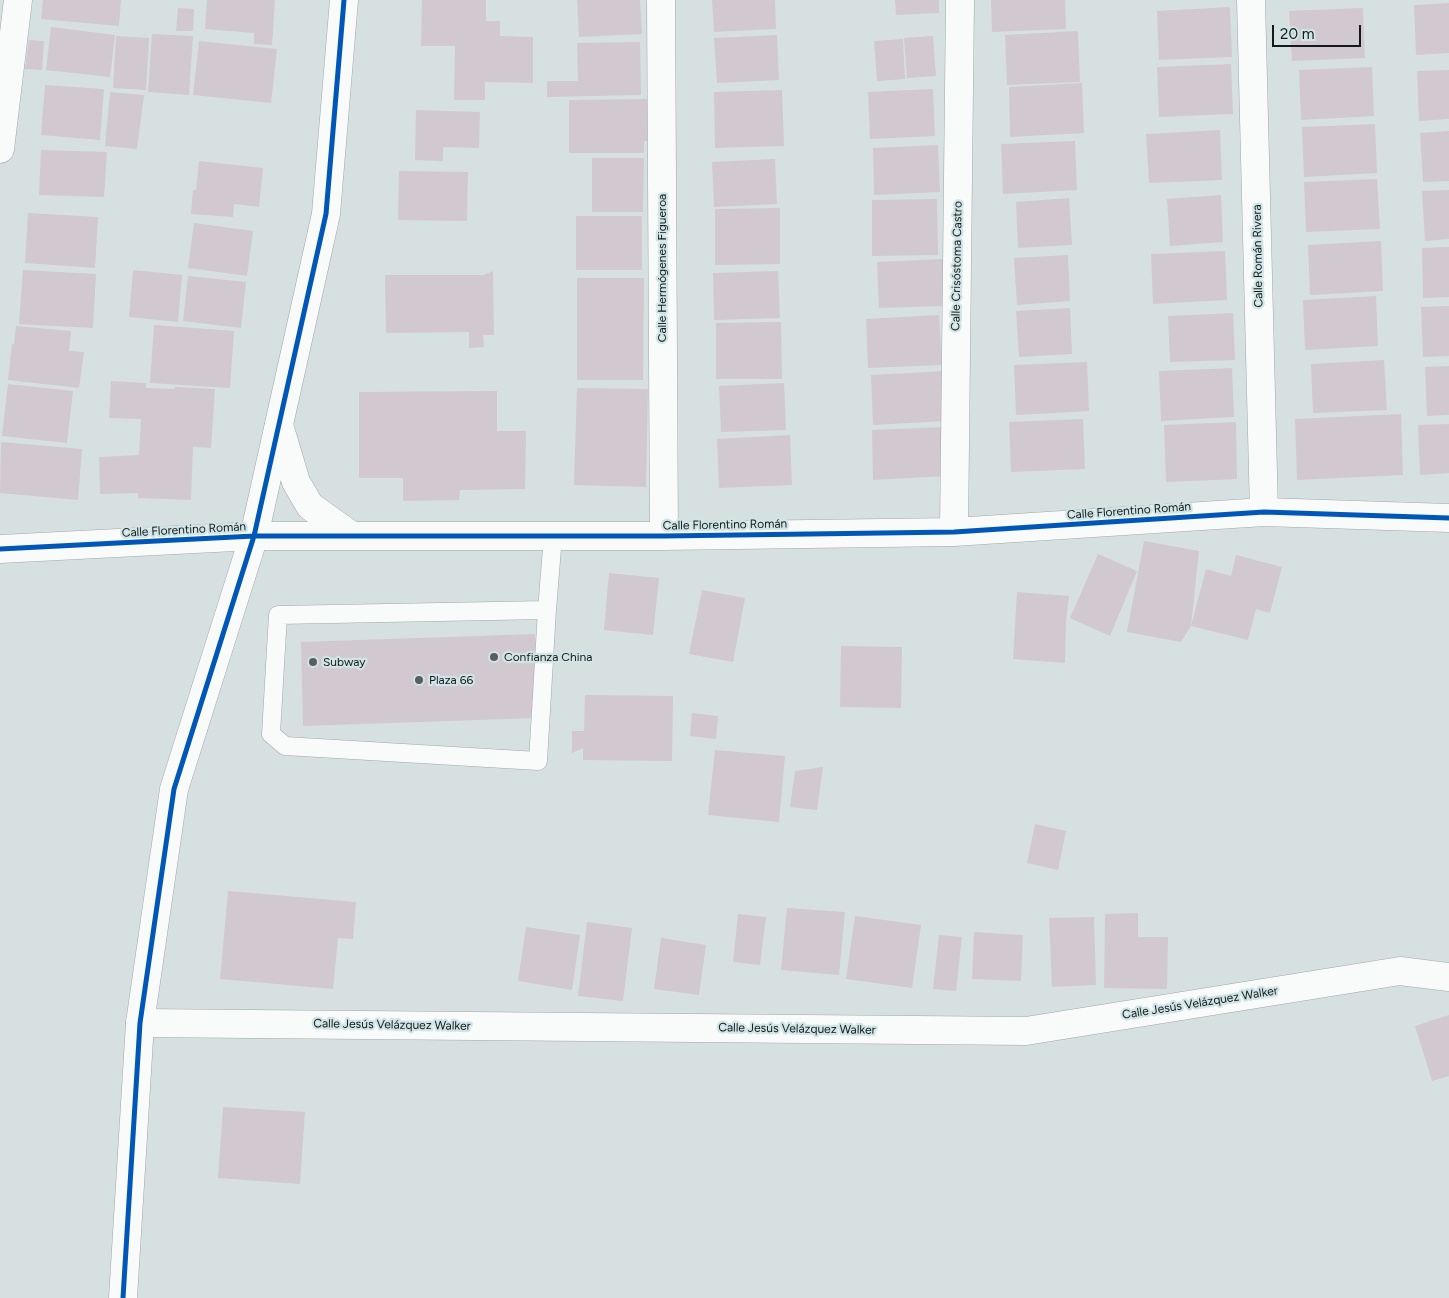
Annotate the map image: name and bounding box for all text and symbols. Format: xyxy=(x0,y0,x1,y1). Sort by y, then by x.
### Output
scale bar xyxy=(1274,15,1363,47)
text: 20 m xyxy=(1280,25,1314,43)
street label: Calle Hermógenes Figueroa xyxy=(655,194,669,342)
street label: Calle Crisóstoma Castro xyxy=(949,201,965,331)
street label: Calle Román Rivera xyxy=(1250,204,1266,308)
street label: Calle Florentino Román xyxy=(1066,499,1192,523)
street label: Calle Florentino Román xyxy=(663,517,787,533)
street label: Calle Florentino Román xyxy=(122,520,246,540)
place label: Confianza China xyxy=(504,650,592,664)
marker: Confianza China xyxy=(488,651,500,663)
place label: Subway xyxy=(323,655,366,669)
marker: Subway xyxy=(307,656,319,668)
place label: Plaza 66 xyxy=(429,673,473,687)
marker: Plaza 66 xyxy=(413,674,425,686)
street label: Calle Jesús Velázquez Walker xyxy=(1121,984,1279,1022)
street label: Calle Jesús Velázquez Walker xyxy=(313,1016,471,1034)
street label: Calle Jesús Velázquez Walker xyxy=(718,1020,876,1038)

